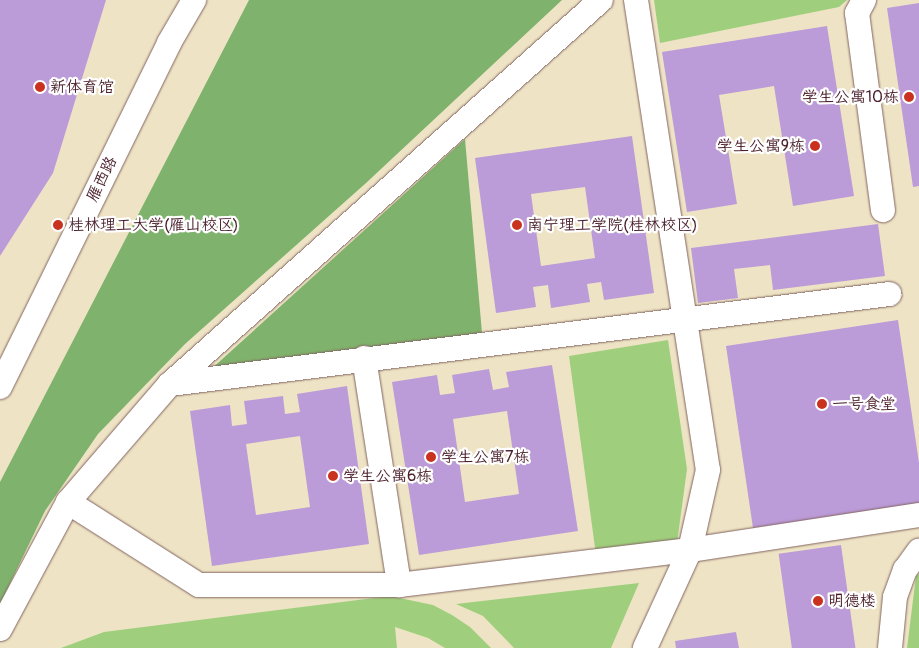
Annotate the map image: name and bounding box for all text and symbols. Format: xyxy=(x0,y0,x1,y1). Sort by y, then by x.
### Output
place label: 新体育馆 xyxy=(50,77,114,97)
marker: 新体育馆 xyxy=(34,81,46,93)
place label: 学生公寓10栋 xyxy=(802,87,899,107)
marker: 学生公寓10栋 xyxy=(903,91,915,103)
place label: 学生公寓9栋 xyxy=(717,136,805,156)
marker: 学生公寓9栋 xyxy=(809,140,821,152)
street label: 雁西路 xyxy=(83,153,121,205)
place label: 桂林理工大学(雁山校区) xyxy=(68,215,239,235)
place label: 南宁理工学院(桂林校区) xyxy=(527,215,698,235)
marker: 桂林理工大学(雁山校区) xyxy=(52,219,64,231)
marker: 南宁理工学院(桂林校区) xyxy=(511,219,523,231)
place label: 一号食堂 xyxy=(832,394,896,414)
marker: 一号食堂 xyxy=(816,398,828,410)
place label: 学生公寓7栋 xyxy=(441,447,529,467)
marker: 学生公寓7栋 xyxy=(425,451,437,463)
place label: 学生公寓6栋 xyxy=(343,466,432,486)
marker: 学生公寓6栋 xyxy=(327,470,339,482)
place label: 明德楼 xyxy=(828,591,876,611)
marker: 明德楼 xyxy=(812,595,824,607)

